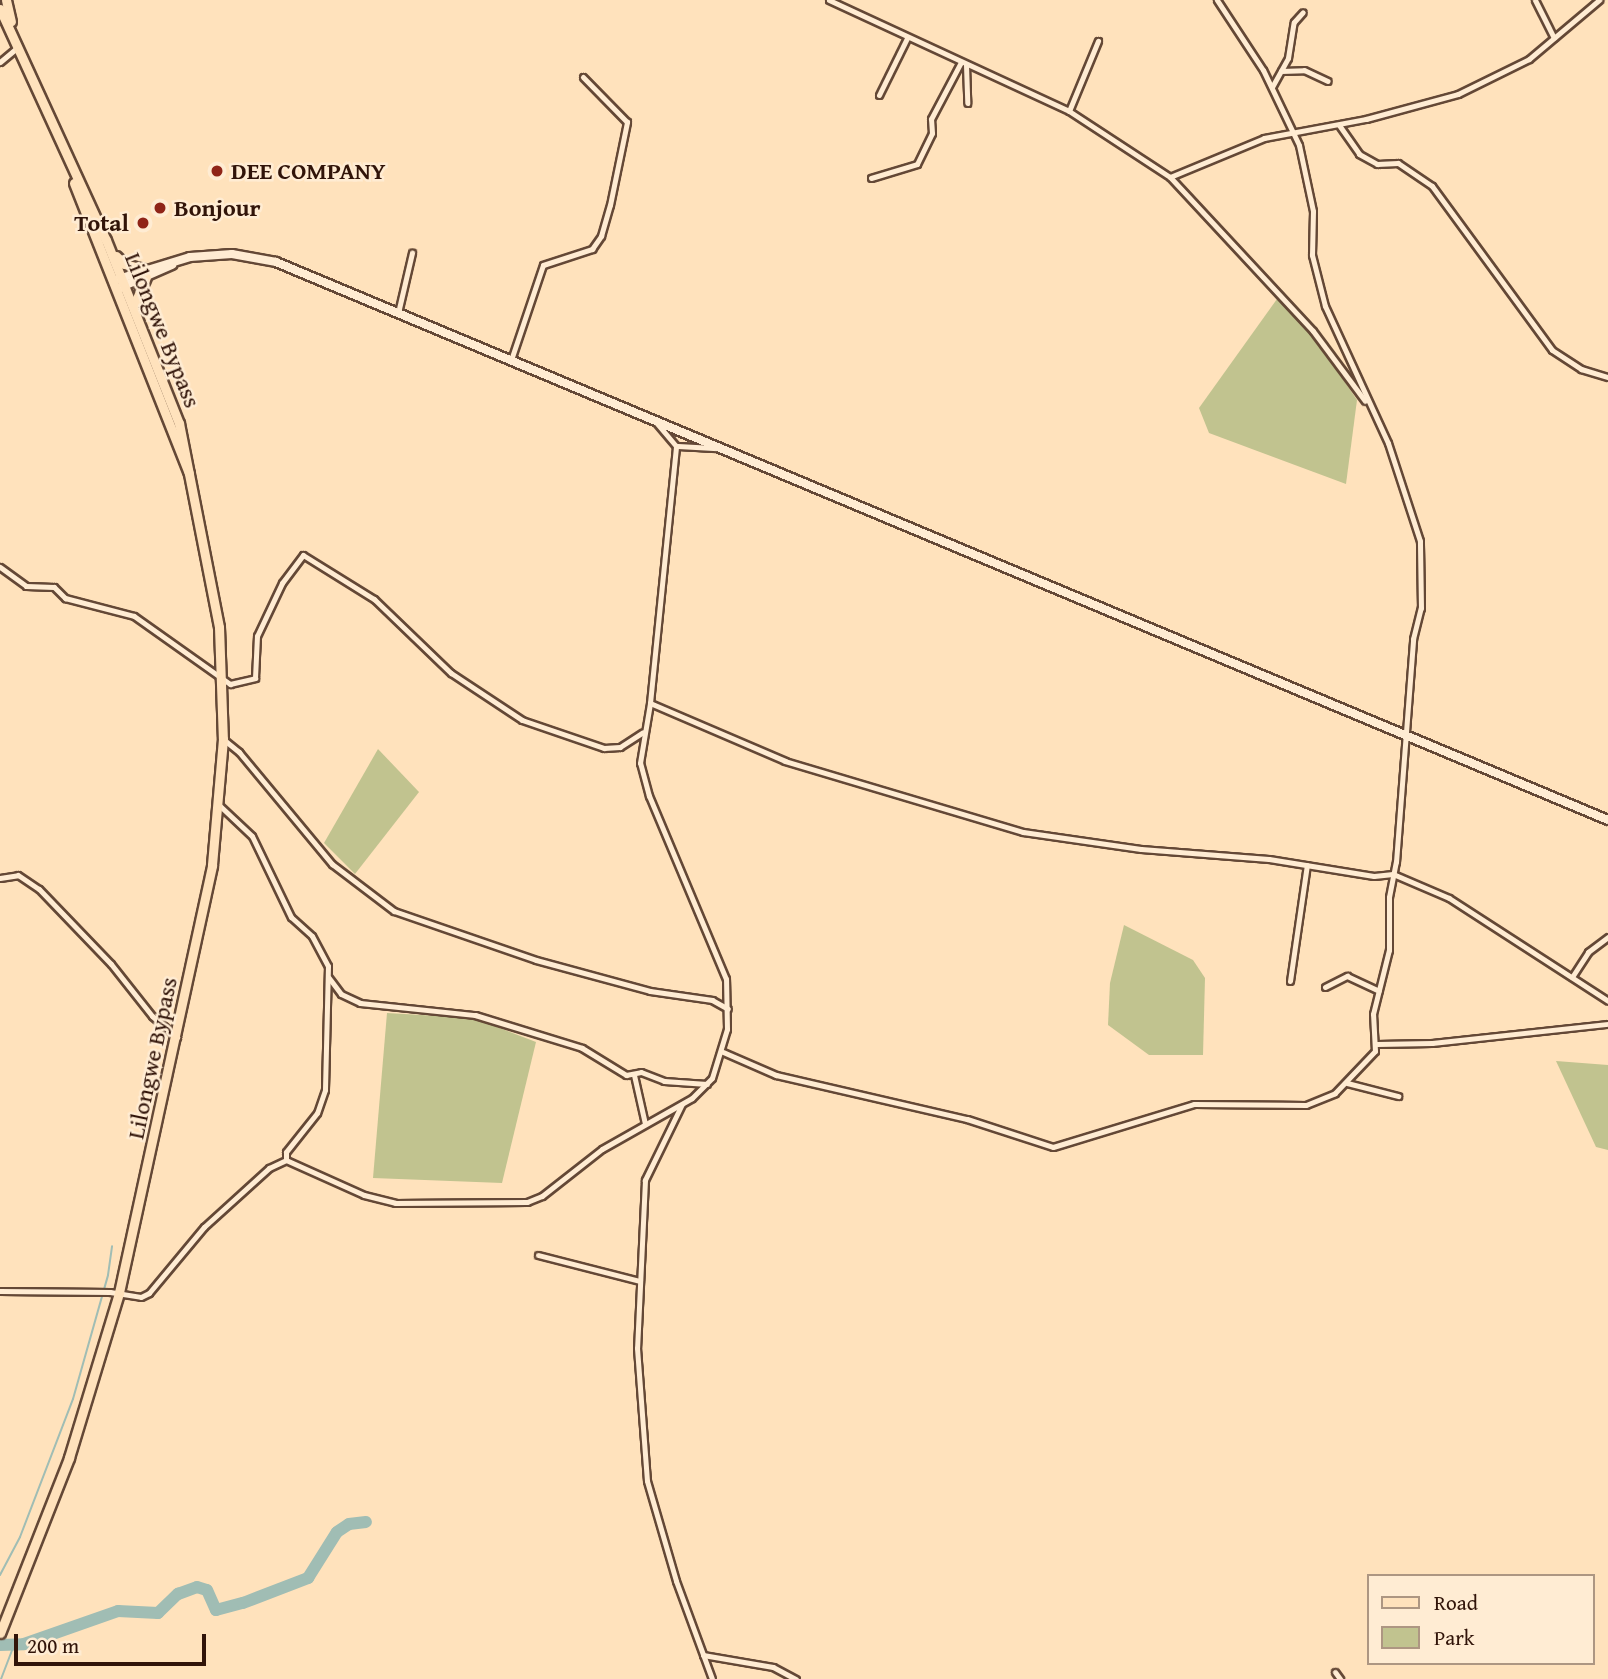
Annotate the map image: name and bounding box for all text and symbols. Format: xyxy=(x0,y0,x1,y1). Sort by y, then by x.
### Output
place label: DEE COMPANY xyxy=(231,157,386,185)
marker: DEE COMPANY xyxy=(209,163,225,179)
place label: Bonjour xyxy=(174,194,261,222)
marker: Bonjour xyxy=(152,200,168,216)
place label: Total xyxy=(74,209,129,237)
marker: Total xyxy=(135,215,151,231)
street label: Lilongwe Bypass xyxy=(119,248,207,412)
street label: Lilongwe Bypass xyxy=(121,974,183,1142)
legend xyxy=(1366,1574,1594,1665)
text: Road xyxy=(1434,1587,1478,1618)
scale bar xyxy=(18,1620,210,1664)
text: Park xyxy=(1434,1622,1475,1653)
text: 200 m xyxy=(27,1630,79,1661)

